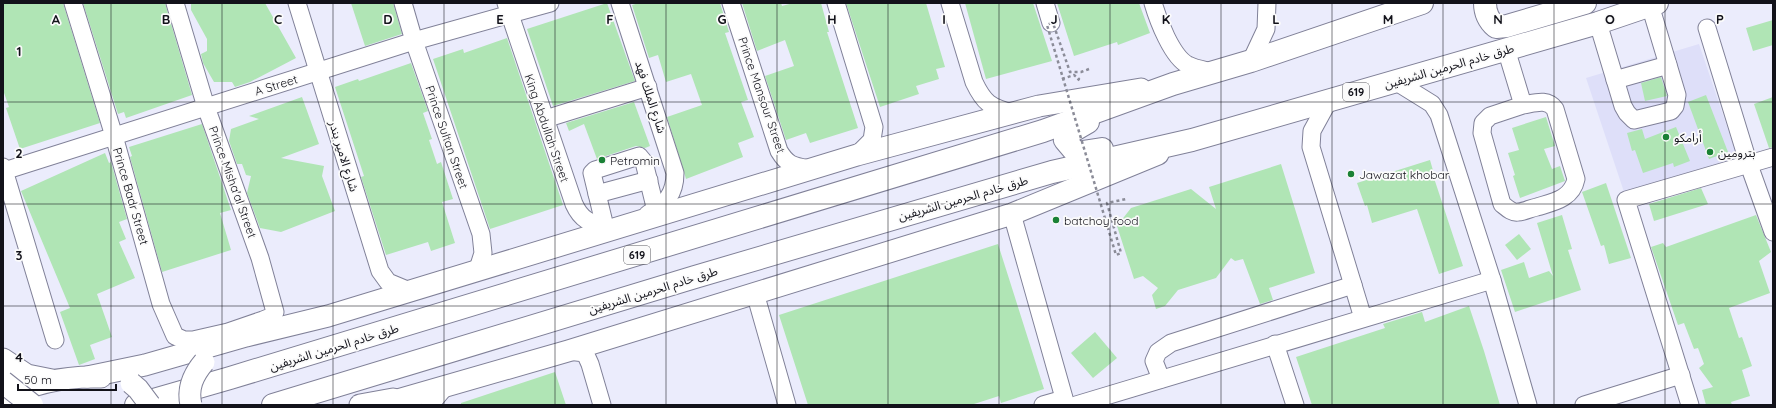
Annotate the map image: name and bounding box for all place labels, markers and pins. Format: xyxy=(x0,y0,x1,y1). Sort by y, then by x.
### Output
place label: أرامكو xyxy=(1674,130,1702,145)
marker: أرامكو xyxy=(1661,132,1671,142)
place label: بترومين xyxy=(1718,145,1755,160)
marker: بترومين xyxy=(1705,147,1715,157)
place label: Petromin xyxy=(610,153,660,168)
marker: Petromin xyxy=(597,155,607,165)
place label: Jawazat khobar xyxy=(1359,167,1450,182)
marker: Jawazat khobar xyxy=(1346,169,1356,179)
place label: batchoy food xyxy=(1064,213,1139,228)
marker: batchoy food xyxy=(1051,215,1061,225)

